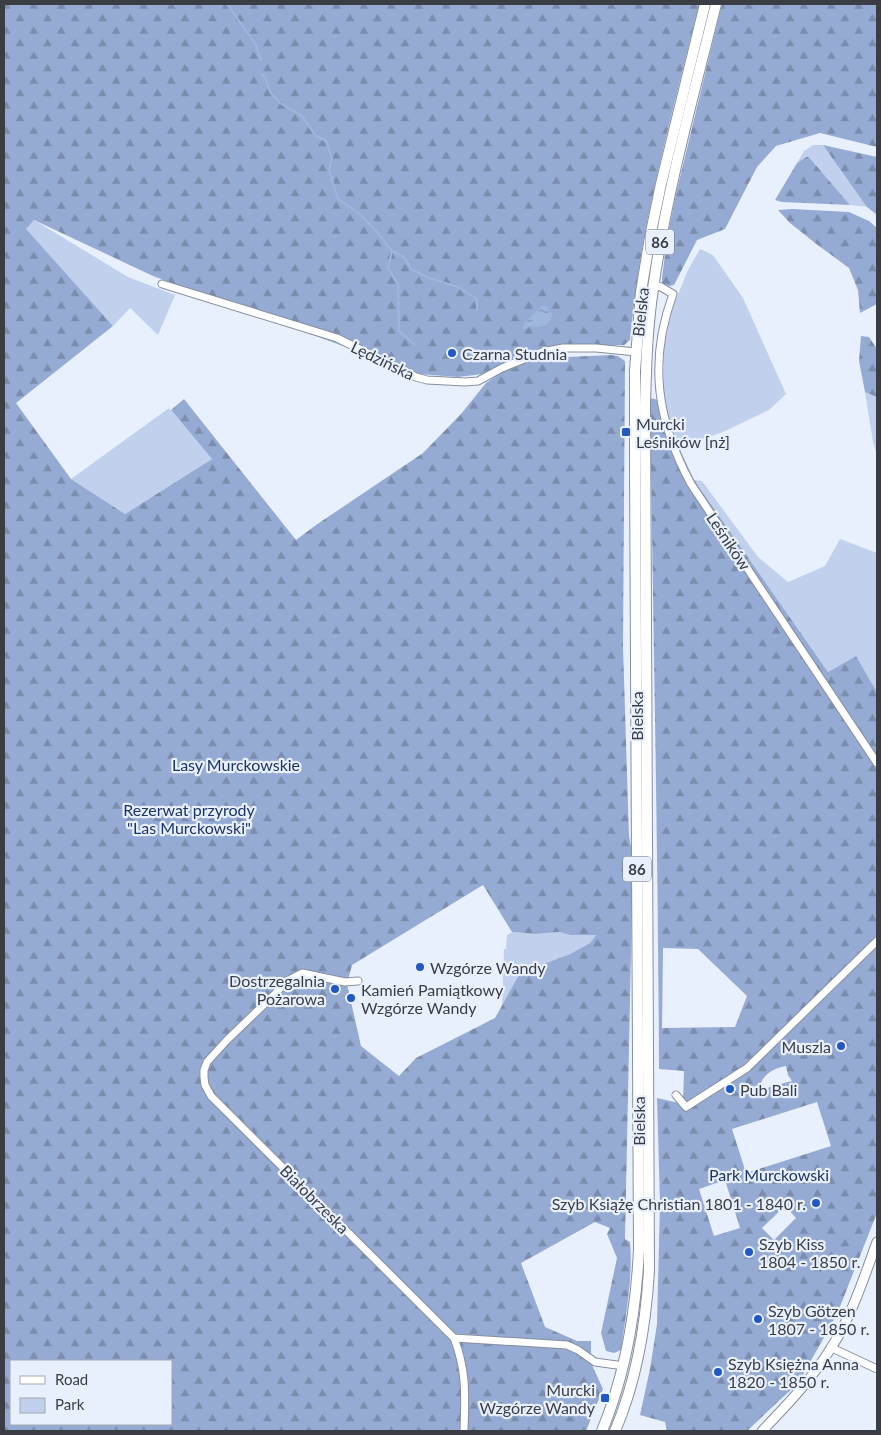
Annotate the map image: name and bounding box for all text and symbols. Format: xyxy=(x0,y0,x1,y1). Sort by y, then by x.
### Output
road number: 86 xyxy=(646,230,674,254)
street label: Bielska xyxy=(628,287,652,337)
street label: Lędzińska xyxy=(348,337,418,383)
place label: Czarna Studnia xyxy=(462,344,567,363)
marker: Czarna Studnia xyxy=(446,347,458,359)
place label: Murcki Leśników [nż] xyxy=(636,414,730,451)
marker: Murcki Leśników [nż] xyxy=(620,426,632,438)
street label: Leśników xyxy=(703,509,755,574)
street label: Bielska xyxy=(627,691,646,741)
park label: Lasy Murckowskie xyxy=(172,755,300,774)
park label: Rezerwat przyrody "Las Murckowski" xyxy=(123,800,255,837)
road number: 86 xyxy=(623,856,651,882)
place label: Wzgórze Wandy xyxy=(430,958,546,977)
marker: Wzgórze Wandy xyxy=(414,961,426,973)
place label: Dostrzegalnia Pożarowa xyxy=(229,971,325,1008)
place label: Kamień Pamiątkowy Wzgórze Wandy xyxy=(361,980,504,1017)
marker: Dostrzegalnia Pożarowa xyxy=(329,983,341,995)
marker: Kamień Pamiątkowy Wzgórze Wandy xyxy=(345,992,357,1004)
place label: Muszla xyxy=(781,1037,831,1056)
marker: Muszla xyxy=(835,1040,847,1052)
place label: Pub Bali xyxy=(740,1080,797,1099)
marker: Pub Bali xyxy=(724,1083,736,1095)
street label: Bielska xyxy=(629,1096,648,1146)
street label: Białobrzeska xyxy=(277,1161,353,1237)
park label: Park Murckowski xyxy=(709,1165,829,1184)
place label: Szyb Książę Christian 1801 - 1840 r. xyxy=(552,1194,806,1213)
marker: Szyb Książę Christian 1801 - 1840 r. xyxy=(810,1197,822,1209)
place label: Szyb Kiss 1804 - 1850 r. xyxy=(759,1234,860,1271)
marker: Szyb Kiss 1804 - 1850 r. xyxy=(743,1246,755,1258)
place label: Szyb Götzen 1807 - 1850 r. xyxy=(768,1301,869,1338)
marker: Szyb Götzen 1807 - 1850 r. xyxy=(752,1313,764,1325)
place label: Szyb Księżna Anna 1820 - 1850 r. xyxy=(728,1354,859,1391)
legend xyxy=(10,1360,172,1425)
marker: Szyb Księżna Anna 1820 - 1850 r. xyxy=(712,1366,724,1378)
text: Road xyxy=(55,1370,88,1388)
place label: Murcki Wzgórze Wandy xyxy=(479,1380,596,1417)
marker: Murcki Wzgórze Wandy xyxy=(599,1392,611,1404)
text: Park xyxy=(55,1395,85,1413)

